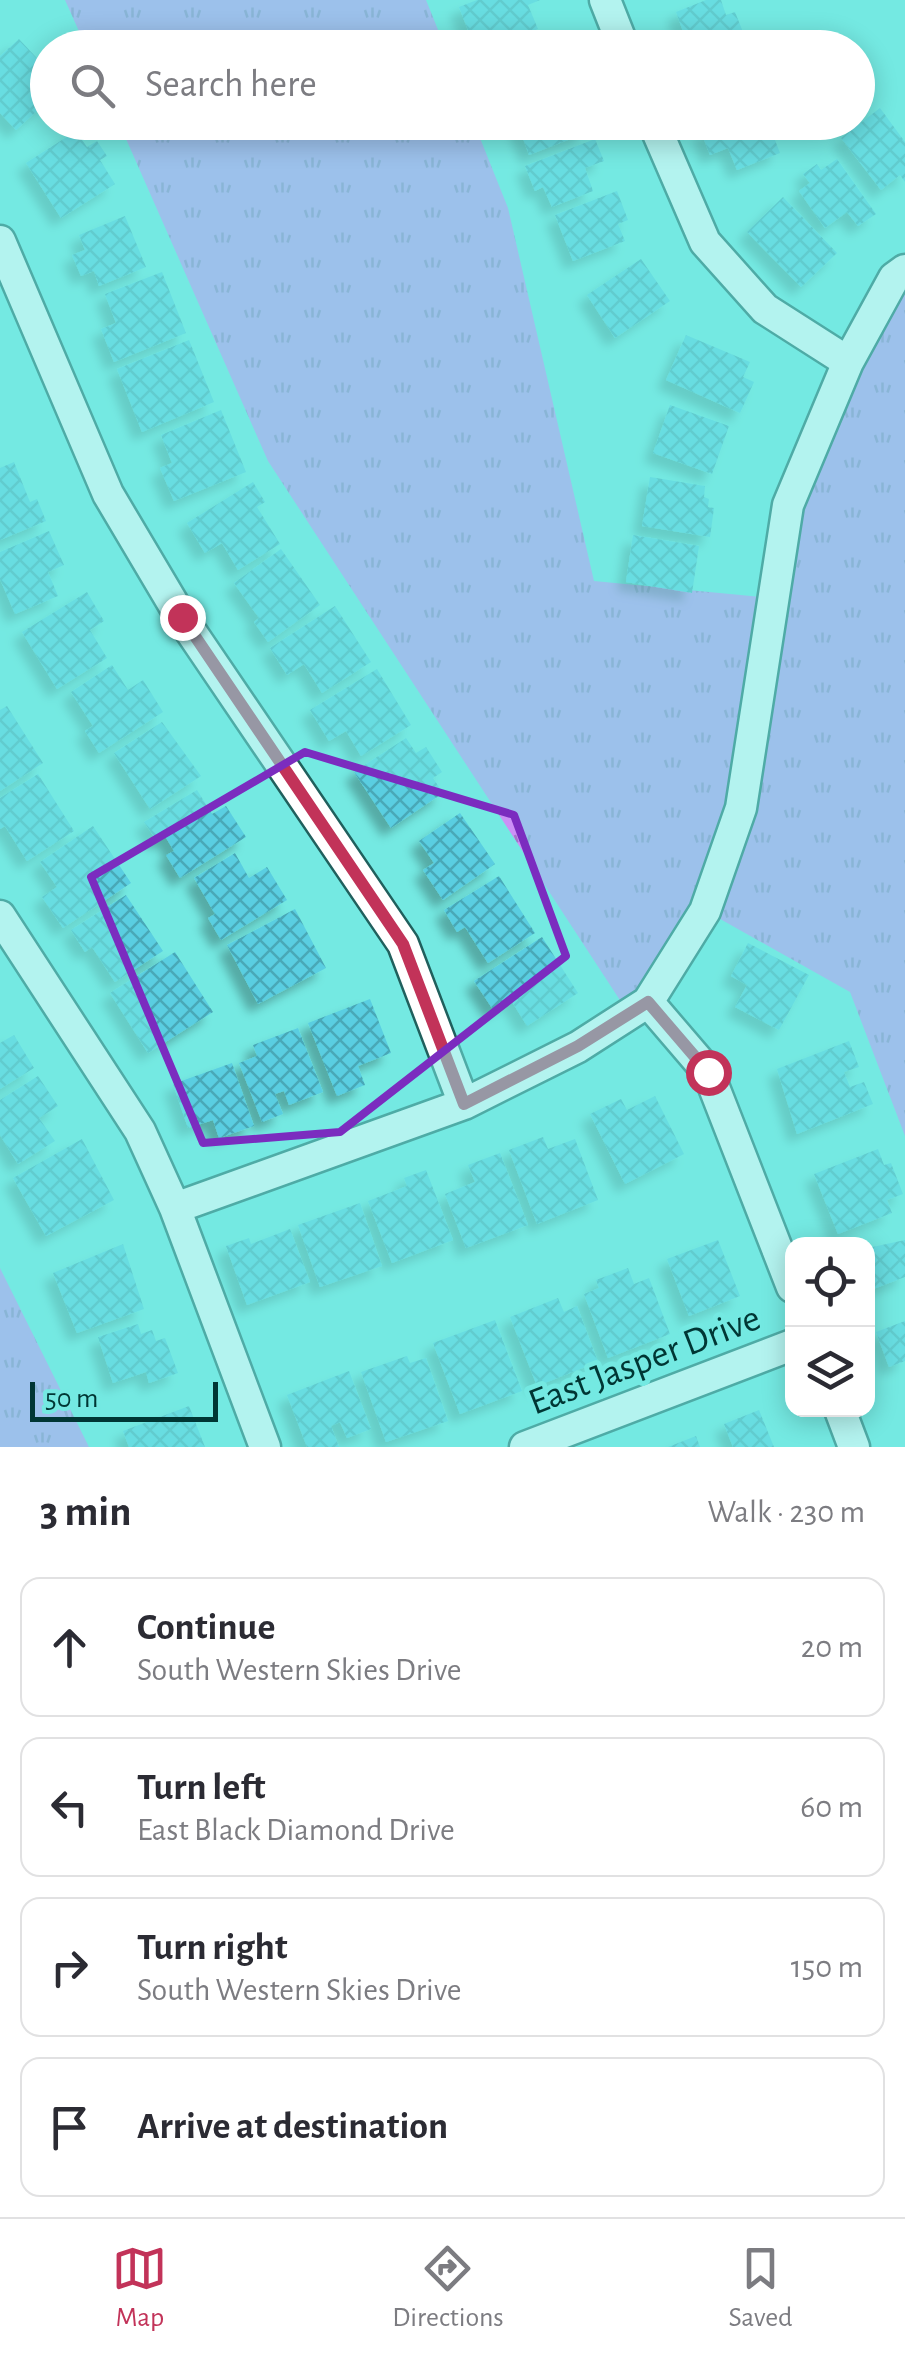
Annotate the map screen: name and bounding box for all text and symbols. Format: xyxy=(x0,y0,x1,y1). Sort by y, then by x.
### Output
search box xyxy=(30,30,875,140)
icon: search xyxy=(65,58,120,113)
text: Search here xyxy=(145,66,317,104)
route end xyxy=(160,595,206,641)
route start xyxy=(686,1050,732,1096)
map controls xyxy=(785,1237,875,1417)
button: locate xyxy=(785,1237,875,1327)
street label: East Jasper Drive xyxy=(524,1299,766,1422)
button: layers xyxy=(785,1327,875,1417)
scale bar xyxy=(30,1377,218,1422)
text: 50 m xyxy=(45,1385,99,1413)
text: 3 min xyxy=(40,1491,132,1533)
text: Walk · 230 m xyxy=(707,1496,865,1528)
text: Continue xyxy=(137,1609,275,1647)
icon: ahead xyxy=(42,1620,97,1675)
text: 20 m xyxy=(801,1631,863,1663)
text: South Western Skies Drive xyxy=(137,1654,462,1686)
text: Turn left xyxy=(137,1769,265,1807)
icon: left xyxy=(42,1780,97,1835)
text: 60 m xyxy=(800,1791,863,1823)
text: East Black Diamond Drive xyxy=(137,1814,455,1846)
text: Turn right xyxy=(137,1929,287,1967)
icon: right xyxy=(42,1940,97,1995)
text: 150 m xyxy=(791,1951,863,1983)
text: South Western Skies Drive xyxy=(137,1974,462,2006)
icon: arrive xyxy=(42,2100,97,2155)
text: Arrive at destination xyxy=(137,2108,448,2146)
tab: Map xyxy=(112,2241,167,2335)
tab: Directions xyxy=(392,2241,504,2335)
tab: Saved xyxy=(729,2241,793,2335)

